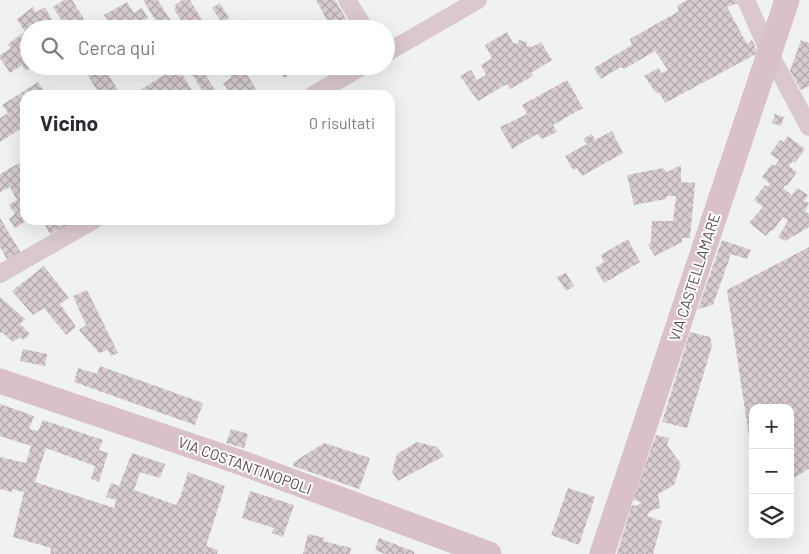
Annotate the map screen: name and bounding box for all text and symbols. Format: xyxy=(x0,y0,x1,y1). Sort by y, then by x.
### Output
search box xyxy=(20,20,395,75)
icon: search xyxy=(38,34,66,62)
text: Cerca qui xyxy=(78,36,155,59)
text: Vicino xyxy=(40,110,98,135)
text: 0 risultati xyxy=(309,113,375,132)
street label: VIA CASTELLAMARE xyxy=(665,211,723,343)
map controls xyxy=(749,404,794,539)
button: + xyxy=(749,404,794,449)
street label: VIA COSTANTINOPOLI xyxy=(176,432,314,498)
button: − xyxy=(749,449,794,494)
button: layers xyxy=(749,494,794,539)

